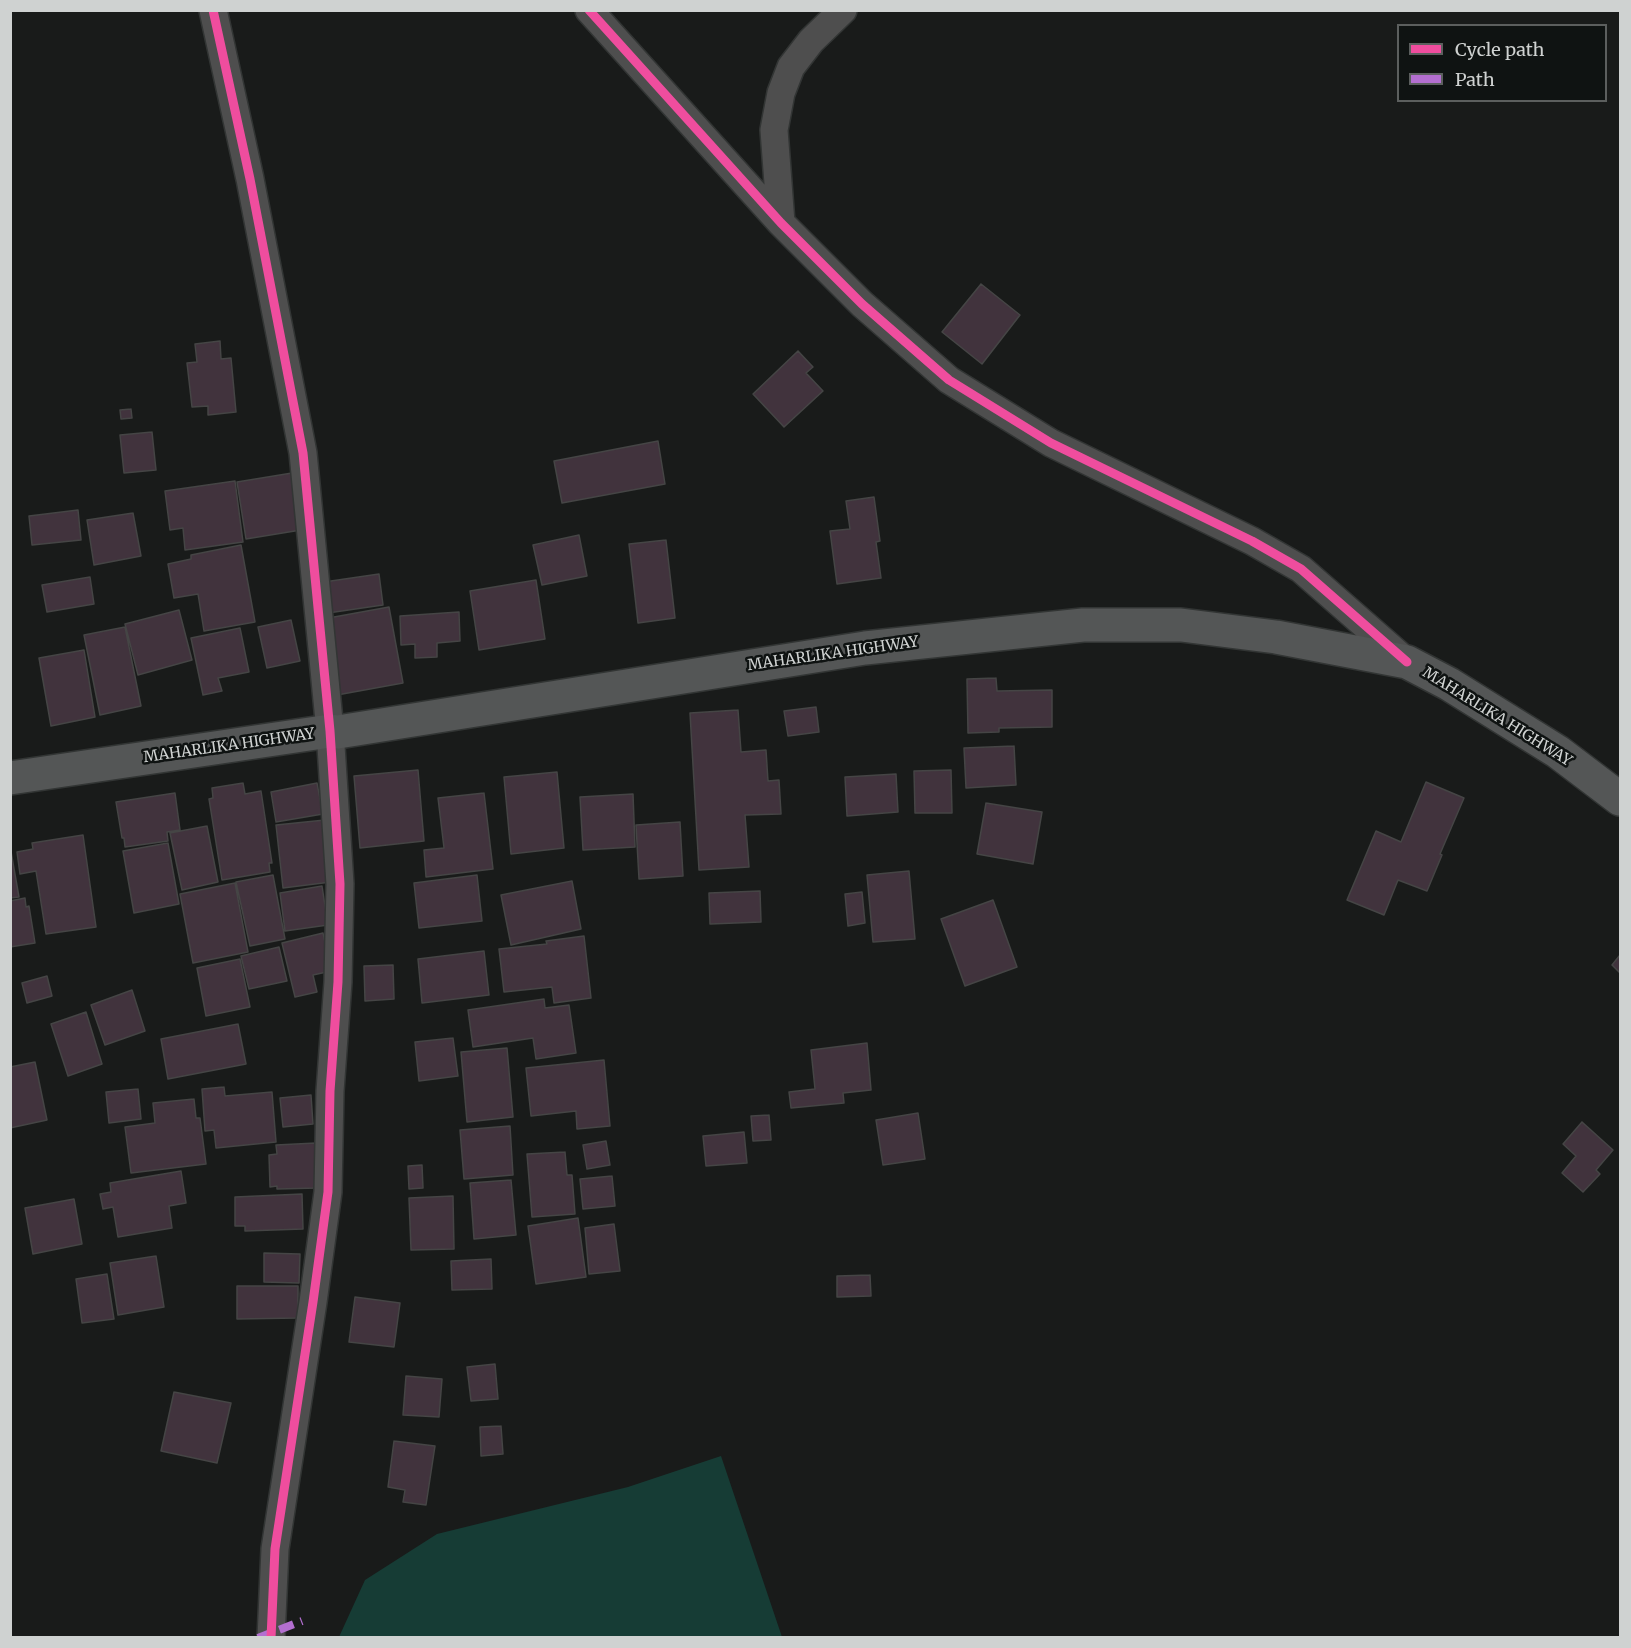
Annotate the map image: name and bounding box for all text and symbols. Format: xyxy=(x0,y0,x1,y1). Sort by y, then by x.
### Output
legend xyxy=(1397,24,1607,102)
text: Cycle path xyxy=(1455,38,1544,61)
text: Path xyxy=(1455,68,1495,91)
street label: MAHARLIKA HIGHWAY xyxy=(746,633,920,675)
street label: MAHARLIKA HIGHWAY xyxy=(1419,664,1575,770)
street label: MAHARLIKA HIGHWAY xyxy=(142,725,316,767)

